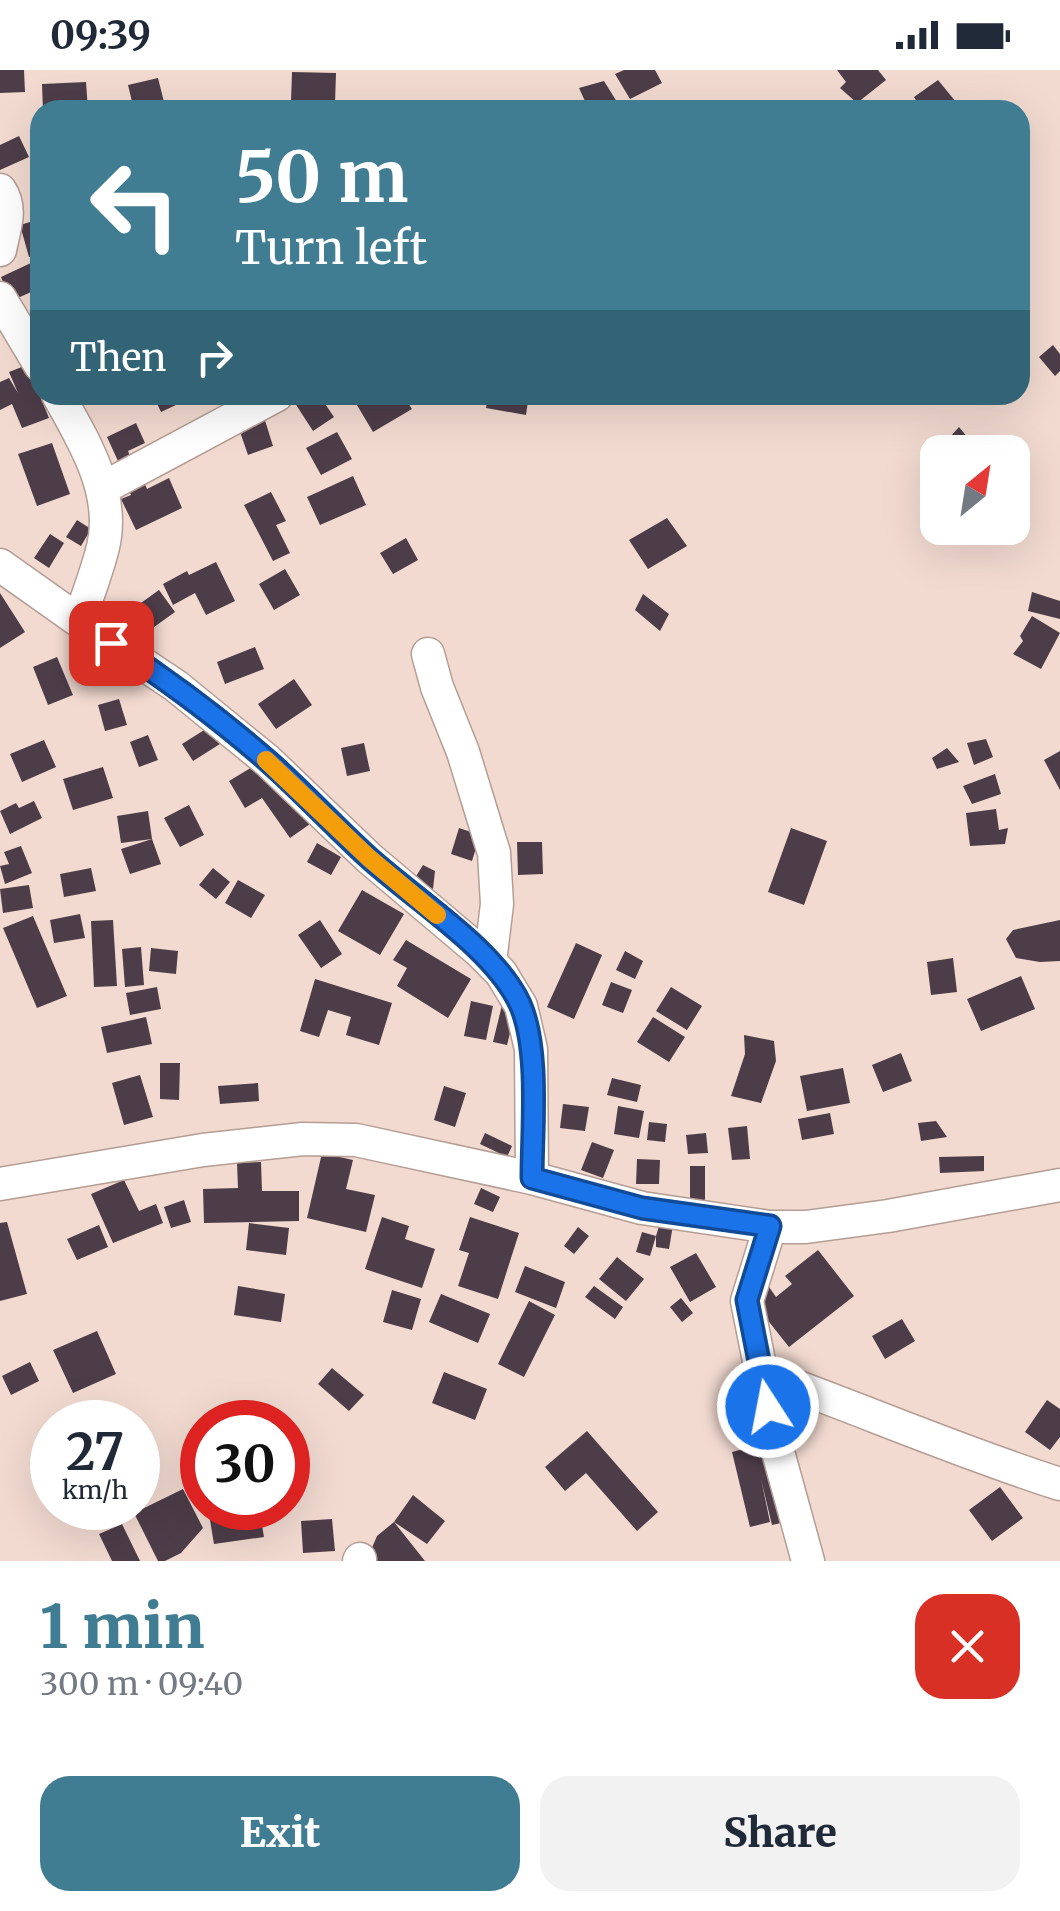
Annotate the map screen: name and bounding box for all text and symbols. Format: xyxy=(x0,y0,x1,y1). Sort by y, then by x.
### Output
text: 09:39 xyxy=(50,12,151,59)
text: 50 m xyxy=(235,133,408,221)
icon: left xyxy=(70,140,200,270)
text: Turn left xyxy=(235,220,427,276)
icon: right xyxy=(187,330,242,385)
text: Then xyxy=(70,334,167,381)
north arrow xyxy=(920,435,1030,545)
map controls xyxy=(920,435,1030,545)
pin xyxy=(69,601,154,686)
icon: arrive xyxy=(84,616,139,671)
position arrow xyxy=(716,1355,820,1459)
speed limit sign: 30 xyxy=(180,1400,310,1530)
text: 27 xyxy=(66,1421,124,1484)
text: km/h xyxy=(62,1474,128,1506)
text: 1 min xyxy=(40,1589,204,1664)
button: close xyxy=(915,1594,1020,1699)
text: 300 m · 09:40 xyxy=(40,1664,243,1704)
button: Exit xyxy=(40,1776,520,1891)
button: Share xyxy=(540,1776,1020,1891)

